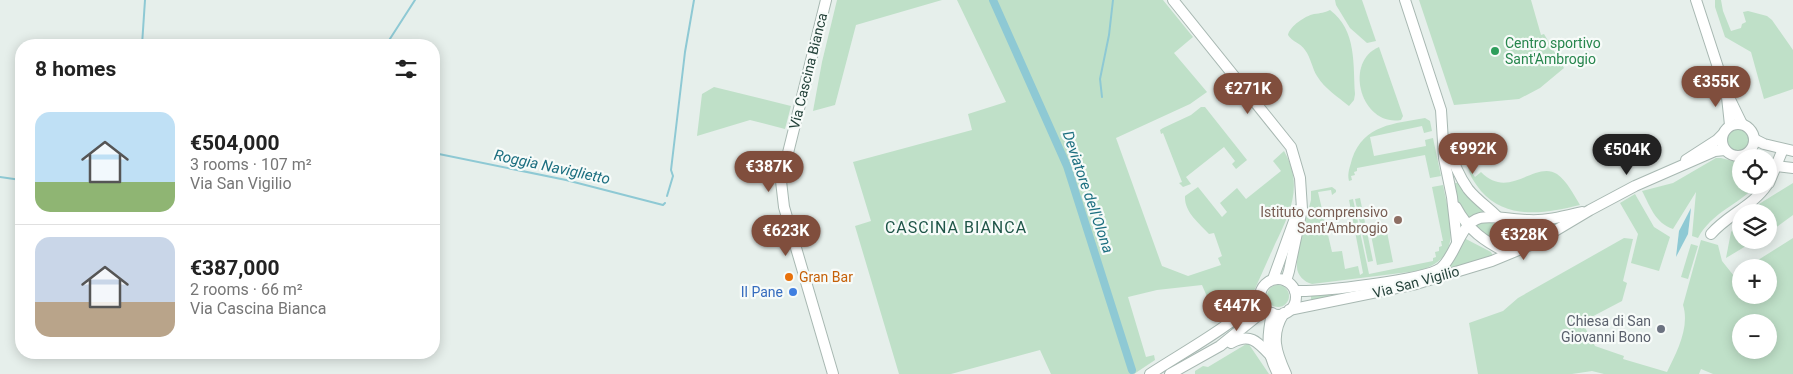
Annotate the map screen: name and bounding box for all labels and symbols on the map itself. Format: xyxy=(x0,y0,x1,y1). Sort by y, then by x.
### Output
street label: Via Cascina Bianca xyxy=(786,11,830,131)
place label: Centro sportivo Sant'Ambrogio xyxy=(1505,35,1601,67)
marker: Centro sportivo Sant'Ambrogio xyxy=(1489,45,1501,57)
pin: €355K xyxy=(1681,66,1751,108)
pin: €271K xyxy=(1213,72,1283,115)
water label: Deviatore dell'Olona xyxy=(1059,129,1117,256)
pin: €992K xyxy=(1438,132,1508,175)
pin: €504K xyxy=(1592,134,1662,176)
water label: Roggia Naviglietto xyxy=(492,146,612,188)
pin: €387K xyxy=(734,150,804,193)
place label: Istituto comprensivo Sant'Ambrogio xyxy=(1260,204,1388,236)
pin: €623K xyxy=(751,214,821,257)
marker: Istituto comprensivo Sant'Ambrogio xyxy=(1392,214,1404,226)
district label: CASCINA BIANCA xyxy=(885,218,1027,237)
pin: €328K xyxy=(1489,218,1559,261)
street label: Via San Vigilio xyxy=(1371,263,1461,301)
place label: Gran Bar xyxy=(799,269,853,285)
marker: Gran Bar xyxy=(783,271,795,283)
place label: Il Pane xyxy=(741,284,783,300)
marker: Il Pane xyxy=(787,286,799,298)
pin: €447K xyxy=(1202,290,1272,332)
place label: Chiesa di San Giovanni Bono xyxy=(1561,313,1651,345)
marker: Chiesa di San Giovanni Bono xyxy=(1655,323,1667,335)

